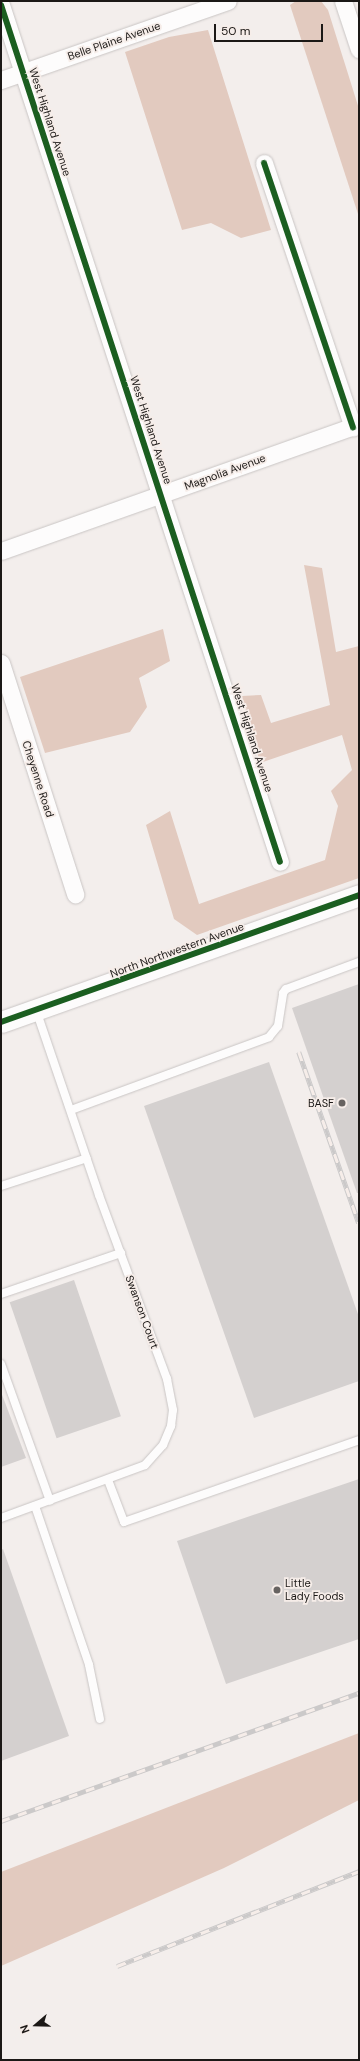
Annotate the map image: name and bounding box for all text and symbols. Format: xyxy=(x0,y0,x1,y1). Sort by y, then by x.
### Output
scale bar xyxy=(216,16,325,42)
street label: Belle Plaine Avenue xyxy=(66,19,162,63)
text: 50 m xyxy=(221,23,250,39)
street label: West Highland Avenue xyxy=(26,66,74,178)
street label: West Highland Avenue xyxy=(127,374,175,486)
street label: Magnolia Avenue xyxy=(183,451,267,493)
street label: West Highland Avenue xyxy=(228,682,276,794)
street label: Cheyenne Road xyxy=(19,739,57,819)
street label: North Northwestern Avenue xyxy=(108,920,246,980)
place label: BASF xyxy=(308,1096,334,1110)
marker: BASF xyxy=(337,1098,347,1108)
street label: Swanson Court xyxy=(123,1273,161,1351)
place label: Little Lady Foods xyxy=(285,1577,344,1603)
marker: Little Lady Foods xyxy=(272,1585,282,1595)
north arrow xyxy=(16,2005,56,2045)
text: N xyxy=(17,2023,33,2035)

